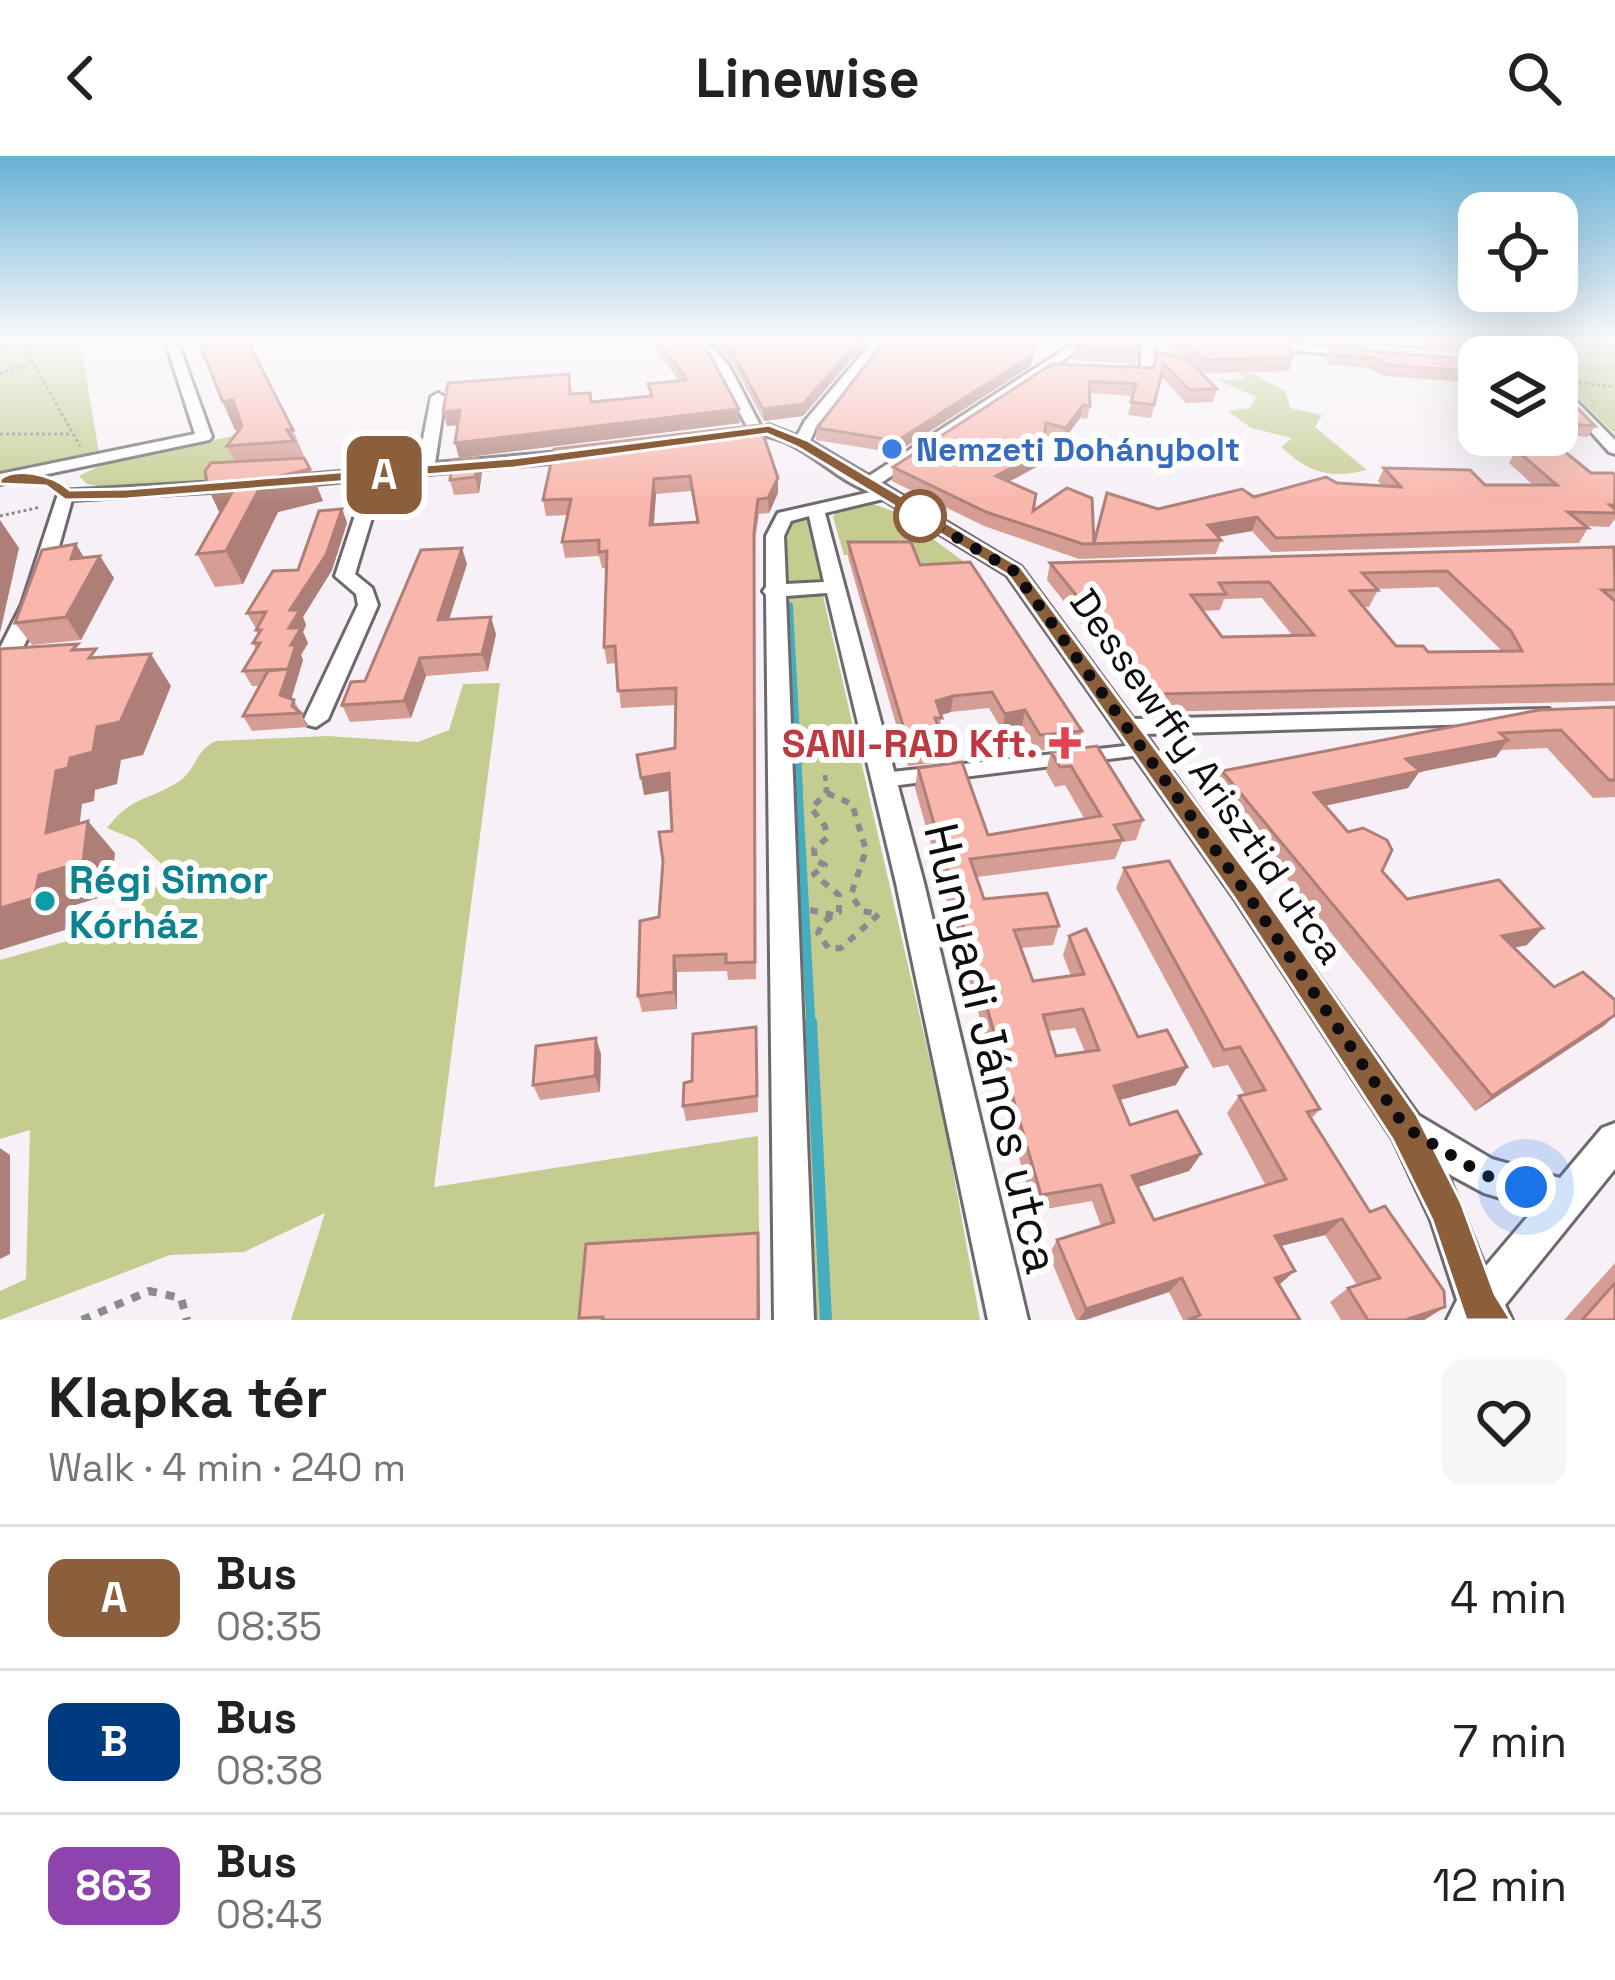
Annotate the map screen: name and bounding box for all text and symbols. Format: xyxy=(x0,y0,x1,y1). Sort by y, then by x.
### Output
text: Linewise xyxy=(695,44,920,113)
icon: back xyxy=(48,45,114,111)
icon: search xyxy=(1501,45,1567,111)
map controls xyxy=(1458,192,1578,456)
button: locate xyxy=(1458,192,1578,312)
button: layers xyxy=(1458,336,1578,456)
place label: Nemzeti Dohánybolt xyxy=(916,429,1240,471)
line badge: A xyxy=(345,436,423,514)
marker: Nemzeti Dohánybolt xyxy=(879,436,905,462)
text: A xyxy=(371,448,397,501)
unlabelled marker xyxy=(895,491,945,541)
street label: Dessewffy Arisztid utca xyxy=(1060,579,1356,973)
place label: SANI-RAD Kft. xyxy=(782,719,1038,768)
marker: SANI-RAD Kft. xyxy=(1049,727,1081,759)
street label: Hunyadi János utca xyxy=(910,817,1073,1279)
place label: Régi Simor Kórház xyxy=(69,855,268,949)
marker: Régi Simor Kórház xyxy=(32,888,58,914)
your location xyxy=(1496,1157,1556,1217)
button: heart xyxy=(1441,1359,1567,1485)
text: Klapka tér xyxy=(48,1361,328,1434)
text: Walk · 4 min · 240 m xyxy=(48,1443,406,1492)
text: Bus xyxy=(216,1545,297,1602)
text: 4 min xyxy=(1450,1569,1567,1626)
text: A xyxy=(101,1571,127,1624)
text: 08:35 xyxy=(216,1602,322,1651)
text: Bus xyxy=(216,1689,297,1746)
text: 7 min xyxy=(1453,1713,1567,1770)
text: B xyxy=(100,1715,128,1768)
text: 08:38 xyxy=(216,1746,323,1795)
text: Bus xyxy=(216,1833,297,1890)
text: 12 min xyxy=(1432,1857,1567,1914)
text: 863 xyxy=(76,1859,152,1912)
text: 08:43 xyxy=(216,1890,323,1939)

